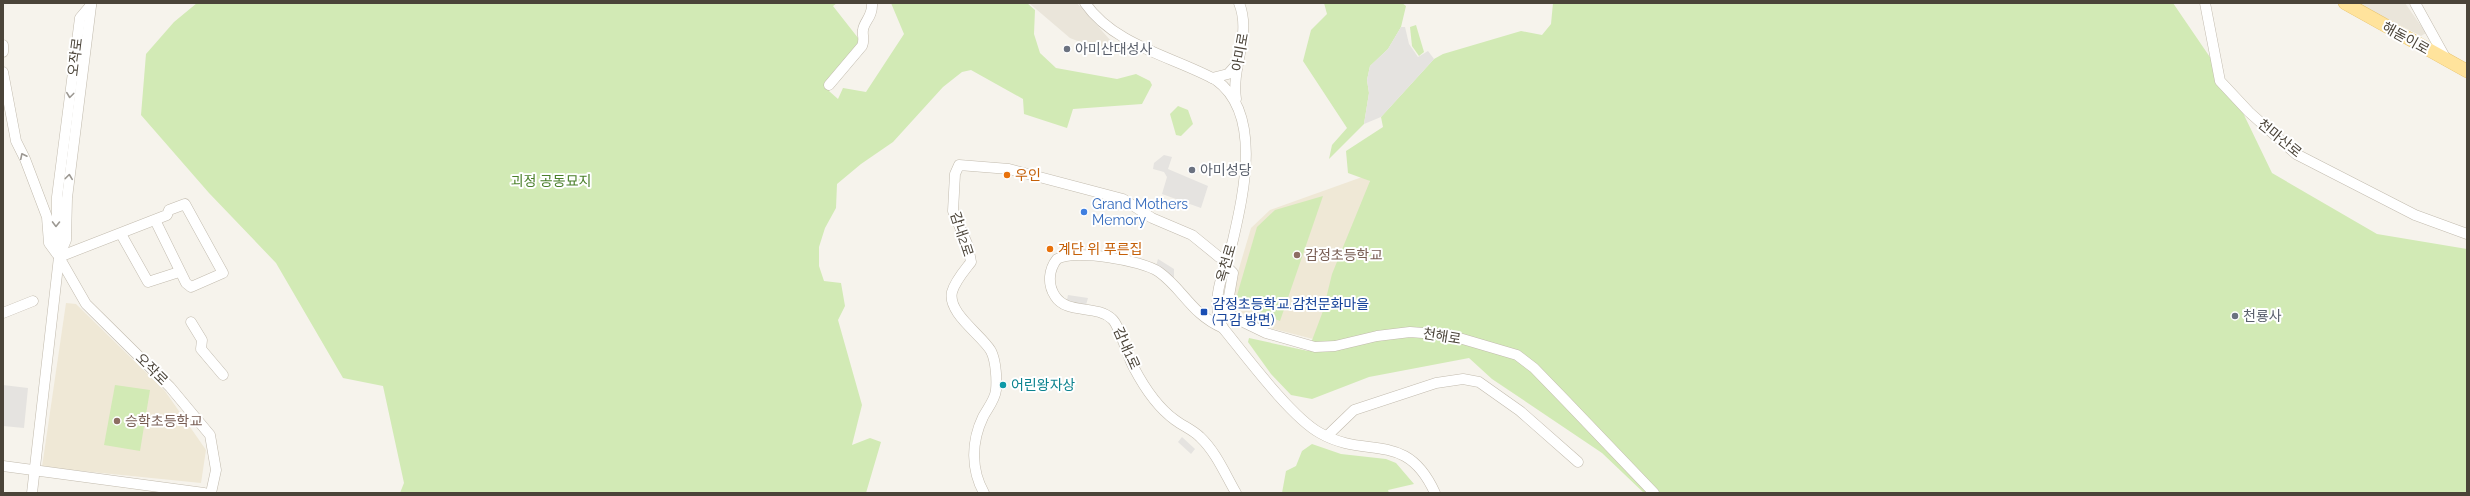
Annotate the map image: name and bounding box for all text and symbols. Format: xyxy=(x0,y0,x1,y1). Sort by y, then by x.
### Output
street label: 해돋이로 xyxy=(2380,19,2433,58)
street label: 아미로 xyxy=(1229,31,1251,72)
street label: 오작로 xyxy=(65,37,85,77)
place label: 아미산대성사 xyxy=(1075,41,1152,57)
marker: 아미산대성사 xyxy=(1062,44,1072,54)
one-way arrow xyxy=(66,92,75,98)
street label: 천마산로 xyxy=(2255,116,2305,161)
one-way arrow xyxy=(21,153,28,160)
place label: 아미성당 xyxy=(1200,162,1252,178)
marker: 아미성당 xyxy=(1187,165,1197,175)
place label: 우인 xyxy=(1015,167,1041,183)
marker: 우인 xyxy=(1002,170,1012,180)
park label: 괴정 공동묘지 xyxy=(511,173,591,189)
one-way arrow xyxy=(65,174,74,181)
place label: Grand Mothers Memory xyxy=(1092,196,1188,228)
marker: Grand Mothers Memory xyxy=(1079,207,1089,217)
street label: 감내2로 xyxy=(947,210,977,258)
one-way arrow xyxy=(52,221,60,227)
place label: 계단 위 푸른집 xyxy=(1058,241,1142,257)
street label: 옥천로 xyxy=(1213,242,1239,284)
marker: 계단 위 푸른집 xyxy=(1045,244,1055,254)
place label: 감정초등학교 xyxy=(1305,247,1382,263)
marker: 감정초등학교 xyxy=(1292,250,1302,260)
place label: 감정초등학교.감천문화마을 (구감 방면) xyxy=(1212,296,1369,328)
marker: 감정초등학교.감천문화마을 (구감 방면) xyxy=(1199,307,1209,317)
place label: 천룡사 xyxy=(2243,308,2282,324)
marker: 천룡사 xyxy=(2230,311,2240,321)
street label: 감내1로 xyxy=(1111,324,1143,372)
street label: 천해로 xyxy=(1422,325,1462,347)
street label: 오작로 xyxy=(133,350,171,388)
place label: 어린왕자상 xyxy=(1011,377,1076,393)
marker: 어린왕자상 xyxy=(998,380,1008,390)
place label: 승학초등학교 xyxy=(125,413,202,429)
marker: 승학초등학교 xyxy=(112,416,122,426)

